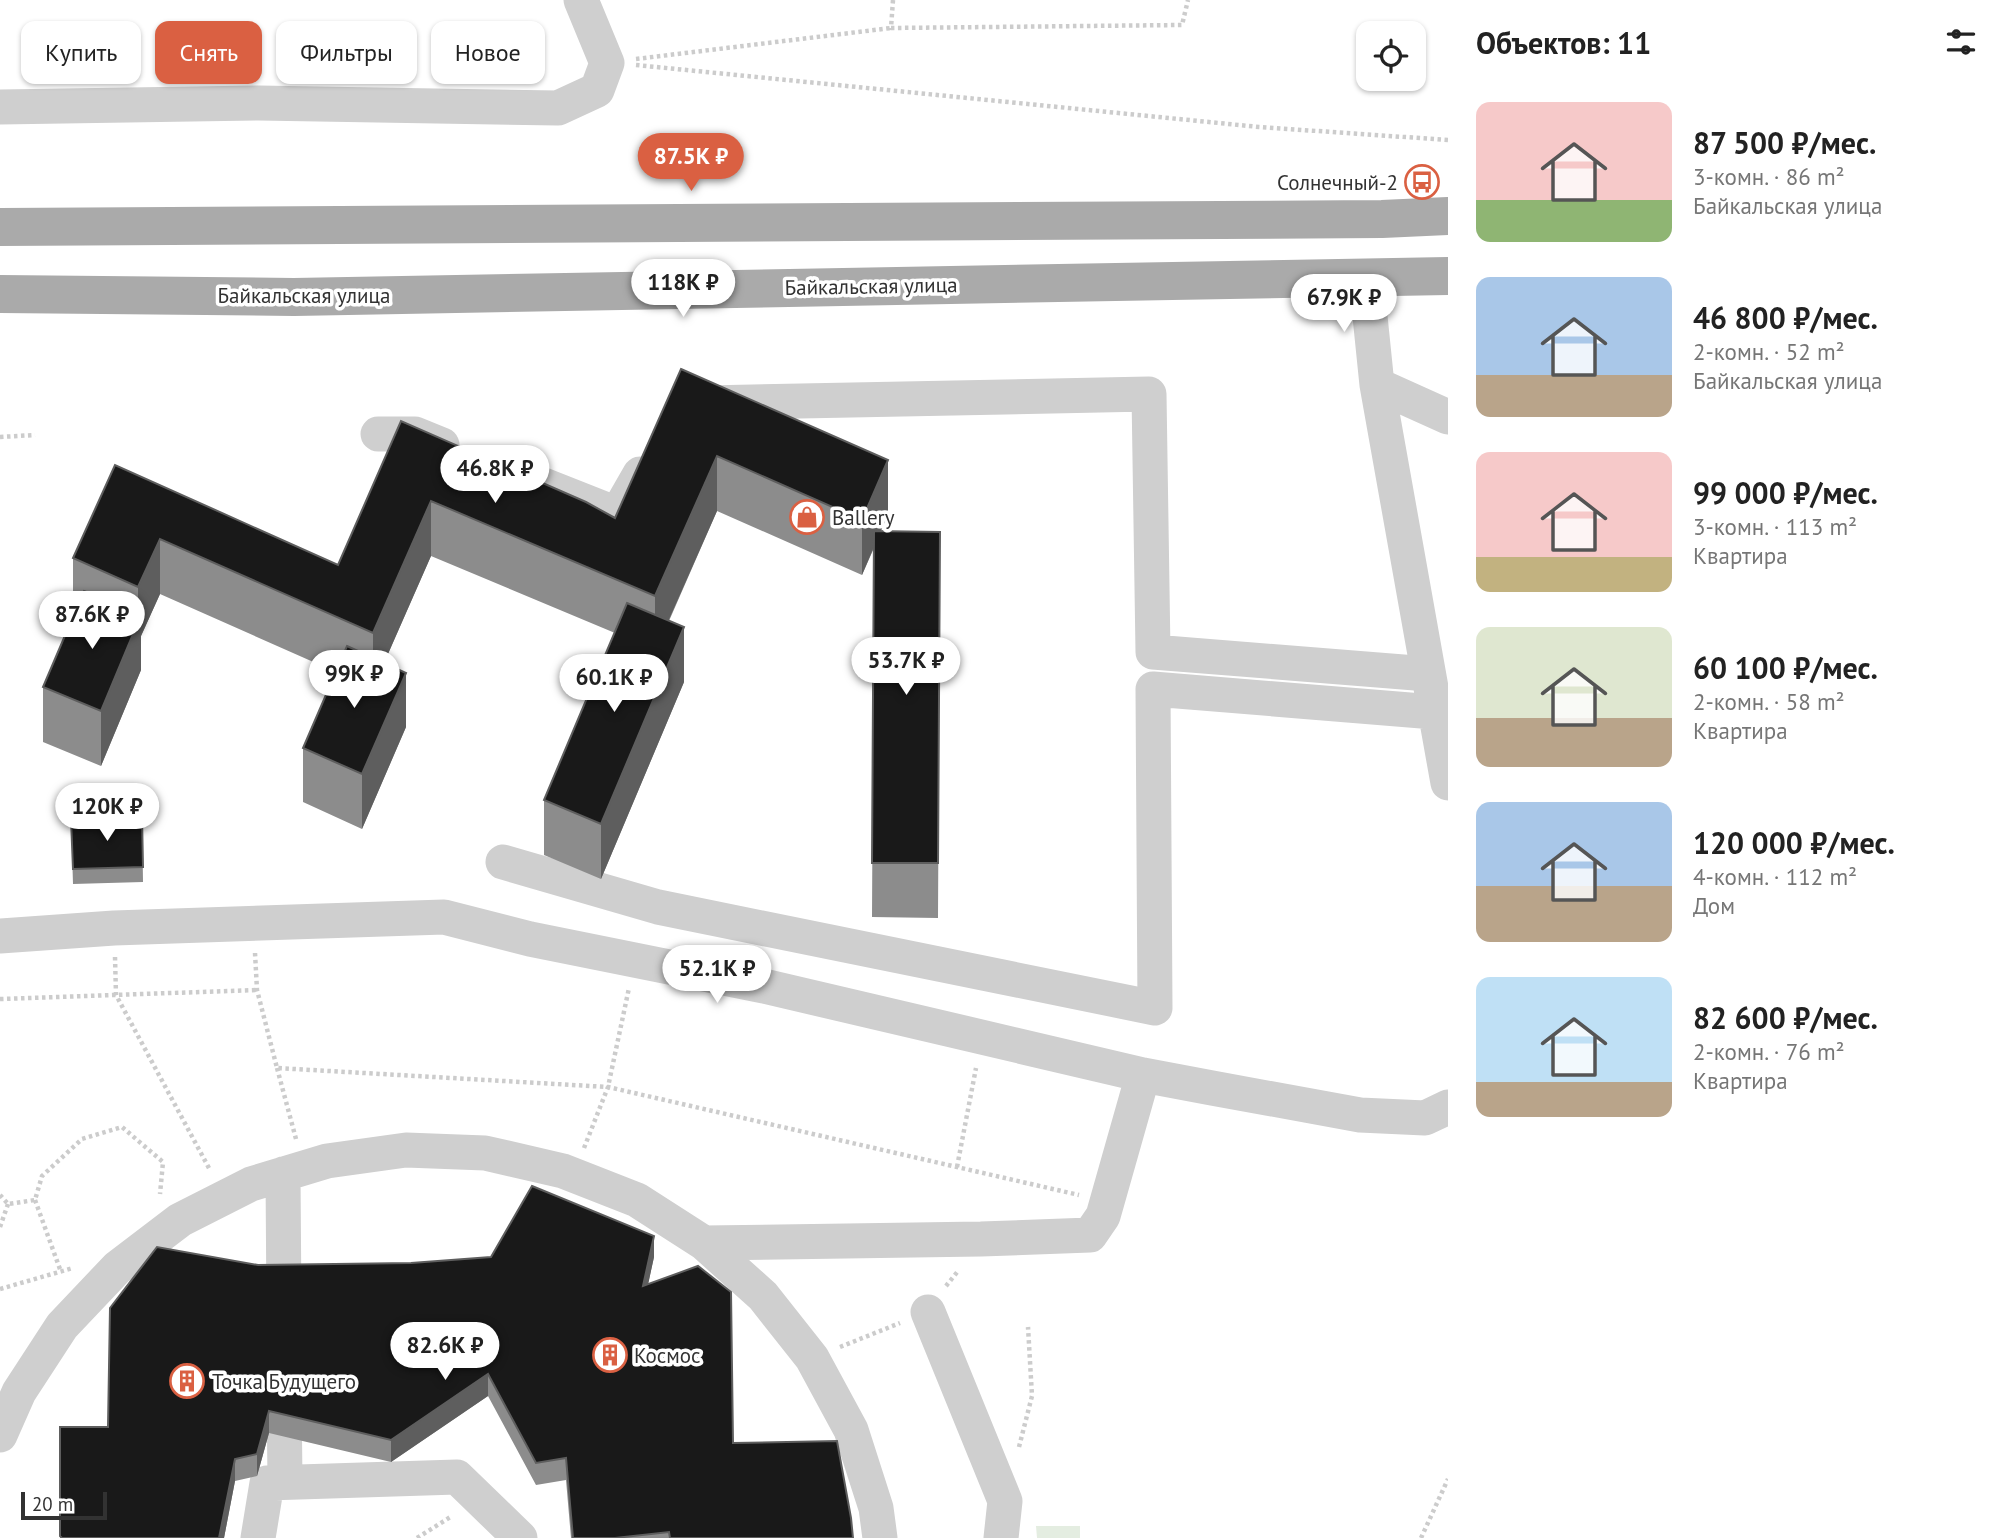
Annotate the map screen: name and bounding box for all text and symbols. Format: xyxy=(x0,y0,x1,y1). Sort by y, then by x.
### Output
chip: Купить xyxy=(21,21,141,84)
chip: Снять xyxy=(155,21,262,84)
chip: Фильтры xyxy=(276,21,417,84)
chip: Новое xyxy=(431,21,545,84)
map controls xyxy=(1356,21,1426,91)
button: locate xyxy=(1356,21,1426,91)
text: Объектов: 11 xyxy=(1476,23,1651,62)
icon: filters xyxy=(1942,23,1980,61)
text: 87 500 ₽/мес. xyxy=(1693,123,1876,162)
icon: home xyxy=(1532,130,1616,214)
pin: 87.5K ₽ xyxy=(626,134,756,193)
text: 87.5K ₽ xyxy=(654,141,728,170)
text: 3-комн. · 86 m² xyxy=(1693,162,1845,191)
bus stop icon: Солнечный-2 xyxy=(1403,163,1441,201)
place label: Солнечный-2 xyxy=(1277,169,1398,196)
text: Байкальская улица xyxy=(1693,191,1882,220)
pin: 118K ₽ xyxy=(626,260,740,319)
text: 118K ₽ xyxy=(647,267,719,296)
street label: Байкальская улица xyxy=(784,271,958,301)
pin: 67.9K ₽ xyxy=(1279,274,1409,334)
street label: Байкальская улица xyxy=(218,282,390,309)
text: 67.9K ₽ xyxy=(1307,282,1381,311)
text: 46 800 ₽/мес. xyxy=(1693,298,1878,337)
icon: home xyxy=(1532,305,1616,389)
text: 2-комн. · 52 m² xyxy=(1693,337,1845,366)
text: Байкальская улица xyxy=(1693,366,1882,395)
pin: 46.8K ₽ xyxy=(430,446,560,505)
text: 46.8K ₽ xyxy=(456,453,534,482)
text: 99 000 ₽/мес. xyxy=(1693,473,1878,512)
icon: home xyxy=(1532,480,1616,564)
shop icon: Ballery xyxy=(788,498,826,536)
place label: Ballery xyxy=(832,504,895,531)
text: 3-комн. · 113 m² xyxy=(1693,512,1857,541)
text: Квартира xyxy=(1693,541,1788,570)
pin: 87.6K ₽ xyxy=(27,592,157,651)
text: 87.6K ₽ xyxy=(55,599,129,628)
pin: 53.7K ₽ xyxy=(841,638,971,697)
text: 53.7K ₽ xyxy=(867,645,945,674)
text: 60 100 ₽/мес. xyxy=(1693,648,1878,687)
pin: 99K ₽ xyxy=(305,650,403,710)
pin: 60.1K ₽ xyxy=(549,654,679,714)
icon: home xyxy=(1532,655,1616,739)
text: 99K ₽ xyxy=(325,658,383,687)
text: 60.1K ₽ xyxy=(575,662,653,691)
text: 2-комн. · 58 m² xyxy=(1693,687,1845,716)
text: Квартира xyxy=(1693,716,1788,745)
pin: 120K ₽ xyxy=(50,784,164,843)
text: 120K ₽ xyxy=(71,791,143,820)
text: 120 000 ₽/мес. xyxy=(1693,823,1895,862)
icon: home xyxy=(1532,830,1616,914)
text: 4-комн. · 112 m² xyxy=(1693,862,1857,891)
text: Дом xyxy=(1693,891,1735,920)
pin: 52.1K ₽ xyxy=(652,946,782,1005)
text: 52.1K ₽ xyxy=(678,953,756,982)
text: 82 600 ₽/мес. xyxy=(1693,998,1878,1037)
icon: home xyxy=(1532,1005,1616,1089)
text: 2-комн. · 76 m² xyxy=(1693,1037,1845,1066)
text: Квартира xyxy=(1693,1066,1788,1095)
pin: 82.6K ₽ xyxy=(380,1322,510,1382)
text: 82.6K ₽ xyxy=(406,1330,484,1359)
building icon: Космос xyxy=(591,1336,629,1374)
place label: Космос xyxy=(634,1342,700,1369)
building icon: Точка Будущего xyxy=(168,1362,206,1400)
place label: Точка Будущего xyxy=(212,1368,356,1395)
scale bar xyxy=(21,1489,107,1521)
text: 20 m xyxy=(32,1492,73,1516)

